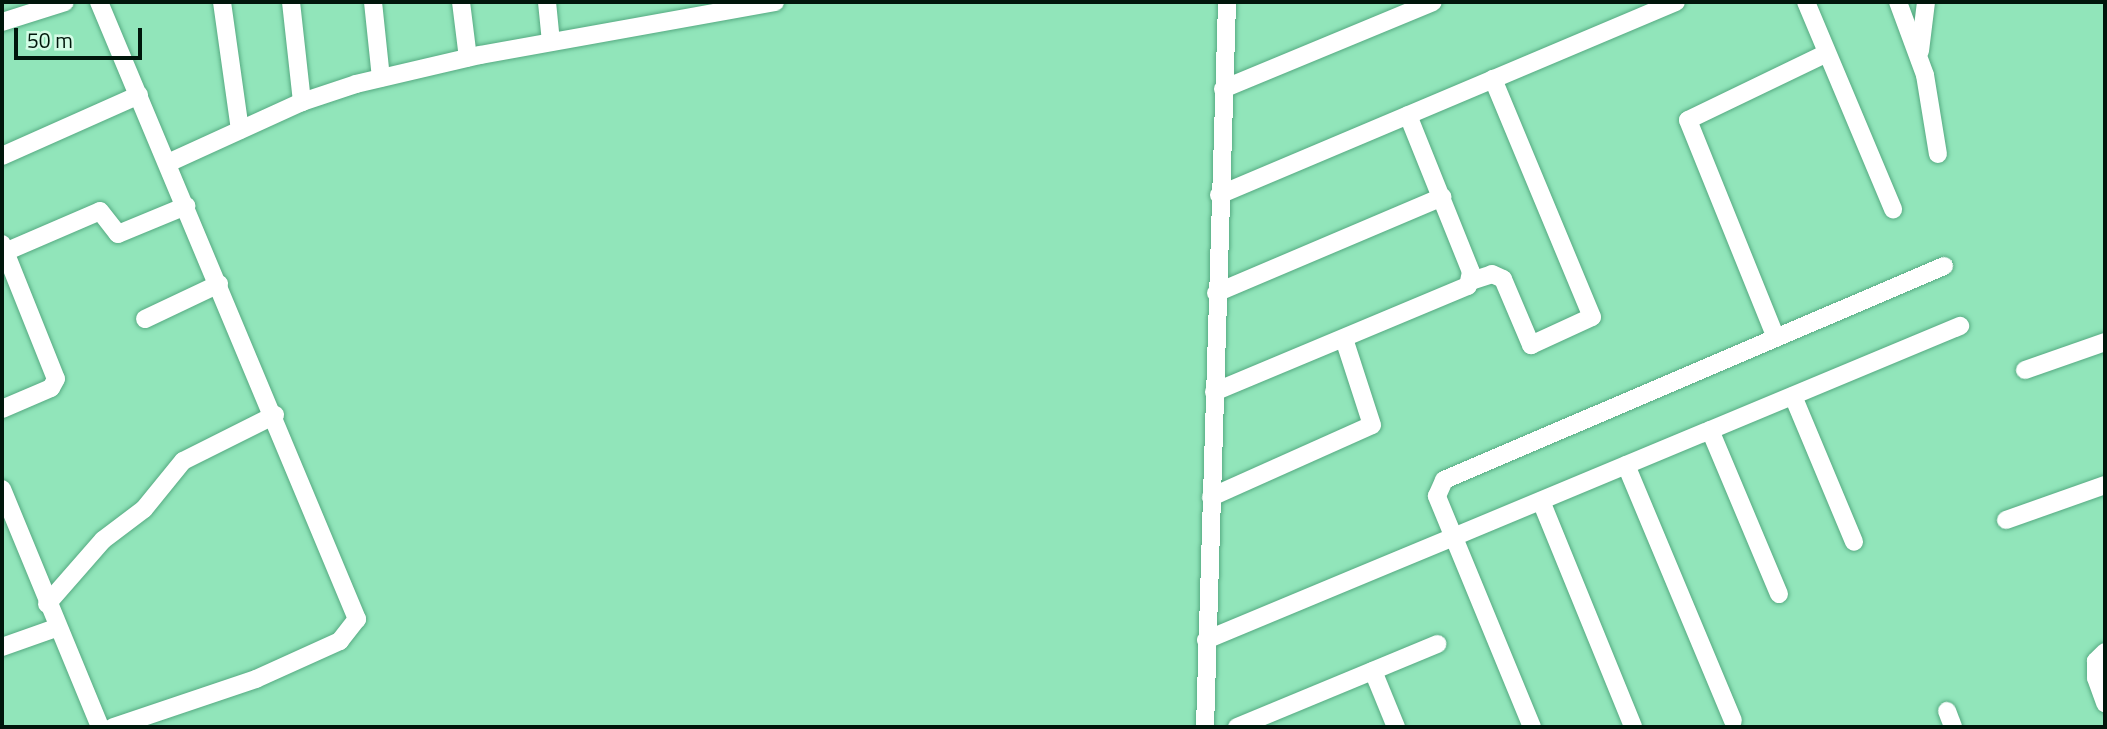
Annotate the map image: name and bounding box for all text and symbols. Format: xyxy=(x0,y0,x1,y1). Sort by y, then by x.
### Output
scale bar xyxy=(18,14,145,58)
text: 50 m xyxy=(27,24,73,56)

